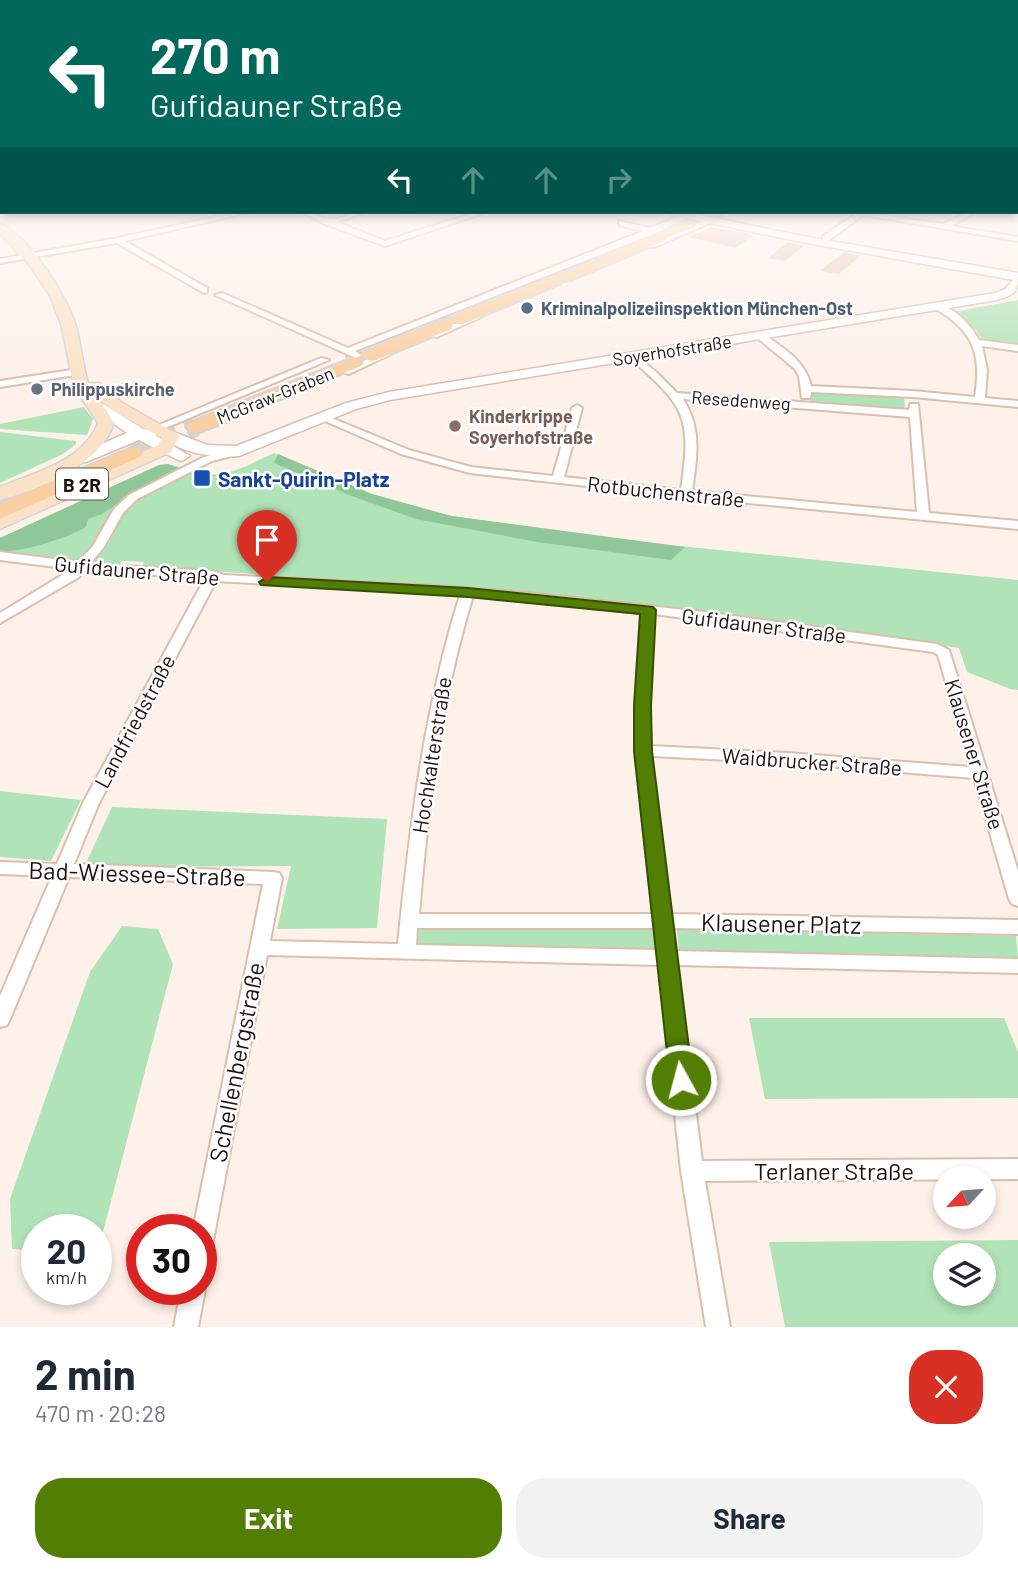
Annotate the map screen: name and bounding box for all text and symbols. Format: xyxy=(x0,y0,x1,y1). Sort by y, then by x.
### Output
text: 270 m xyxy=(150,25,280,84)
icon: left xyxy=(35,28,126,119)
text: Gufidauner Straße xyxy=(150,85,403,123)
icon: left xyxy=(381,161,419,199)
icon: ahead xyxy=(454,161,492,199)
icon: ahead xyxy=(527,161,565,199)
icon: right xyxy=(600,161,638,199)
place label: Kriminalpolizeiinspektion München-Ost xyxy=(541,297,853,319)
marker: Kriminalpolizeiinspektion München-Ost xyxy=(519,300,535,316)
street label: Soyerhofstraße xyxy=(611,330,733,370)
street label: McGraw-Graben xyxy=(213,362,337,428)
place label: Philippuskirche xyxy=(51,378,175,400)
marker: Philippuskirche xyxy=(29,381,45,397)
street label: Resedenweg xyxy=(691,386,791,414)
place label: Kinderkrippe Soyerhofstraße xyxy=(469,405,593,448)
marker: Kinderkrippe Soyerhofstraße xyxy=(447,418,463,434)
place label: Sankt-Quirin-Platz xyxy=(218,466,390,491)
road number: B 2R xyxy=(56,468,108,499)
marker: Sankt-Quirin-Platz xyxy=(192,468,212,488)
street label: Rotbuchenstraße xyxy=(586,470,746,512)
pin xyxy=(237,510,297,582)
icon: arrive xyxy=(248,521,286,559)
street label: Gufidauner Straße xyxy=(53,550,221,590)
street label: Gufidauner Straße xyxy=(680,602,848,648)
street label: Landfriedstraße xyxy=(88,650,180,792)
street label: Hochkalterstraße xyxy=(406,675,456,835)
street label: Klausener Straße xyxy=(940,676,1010,832)
street label: Waidbrucker Straße xyxy=(721,742,903,780)
street label: Bad-Wiessee-Straße xyxy=(28,855,246,891)
street label: Klausener Platz xyxy=(701,907,861,939)
street label: Schellenbergstraße xyxy=(202,960,270,1164)
position arrow xyxy=(644,1043,718,1117)
street label: Terlaner Straße xyxy=(754,1156,914,1185)
north arrow xyxy=(933,1166,996,1228)
map controls xyxy=(933,1166,996,1306)
speed limit sign: 30 xyxy=(126,1214,217,1305)
text: 20 xyxy=(47,1229,86,1271)
button: layers xyxy=(933,1243,996,1306)
text: km/h xyxy=(46,1266,87,1288)
text: 2 min xyxy=(35,1348,136,1398)
button: close xyxy=(909,1350,983,1424)
text: 470 m · 20:28 xyxy=(35,1399,166,1427)
button: Exit xyxy=(35,1478,502,1558)
button: Share xyxy=(516,1478,983,1558)

